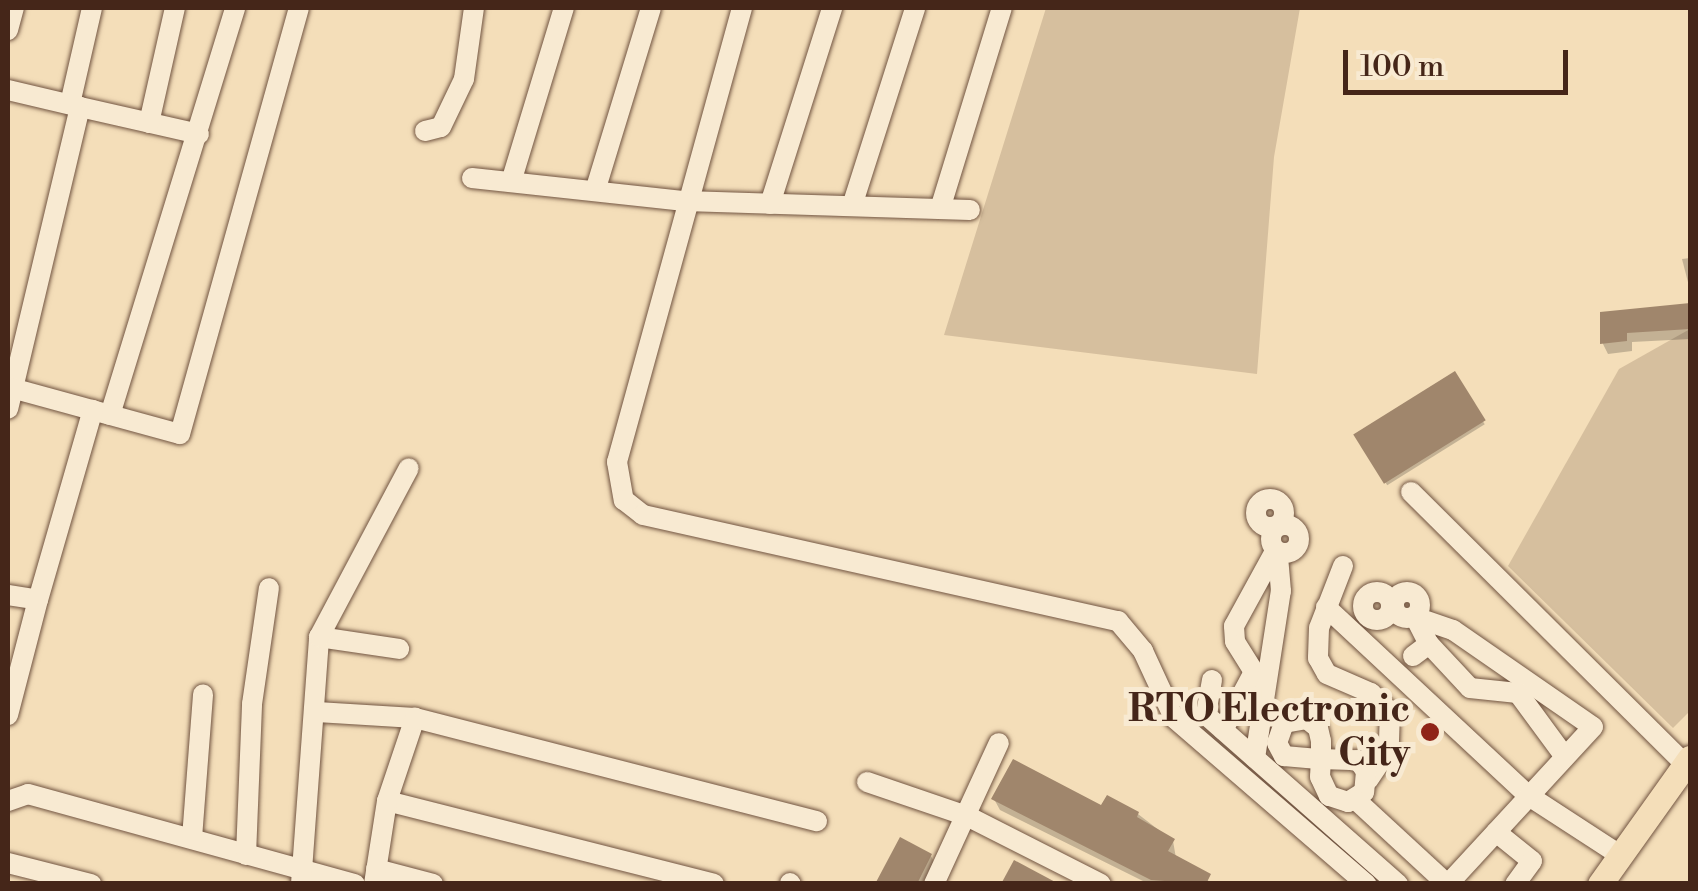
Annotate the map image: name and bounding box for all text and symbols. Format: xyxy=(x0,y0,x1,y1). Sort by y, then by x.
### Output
scale bar xyxy=(1348,30,1573,92)
text: 100 m xyxy=(1360,48,1444,86)
place label: RTO Electronic City xyxy=(1128,687,1410,776)
marker: RTO Electronic City xyxy=(1419,721,1441,743)

